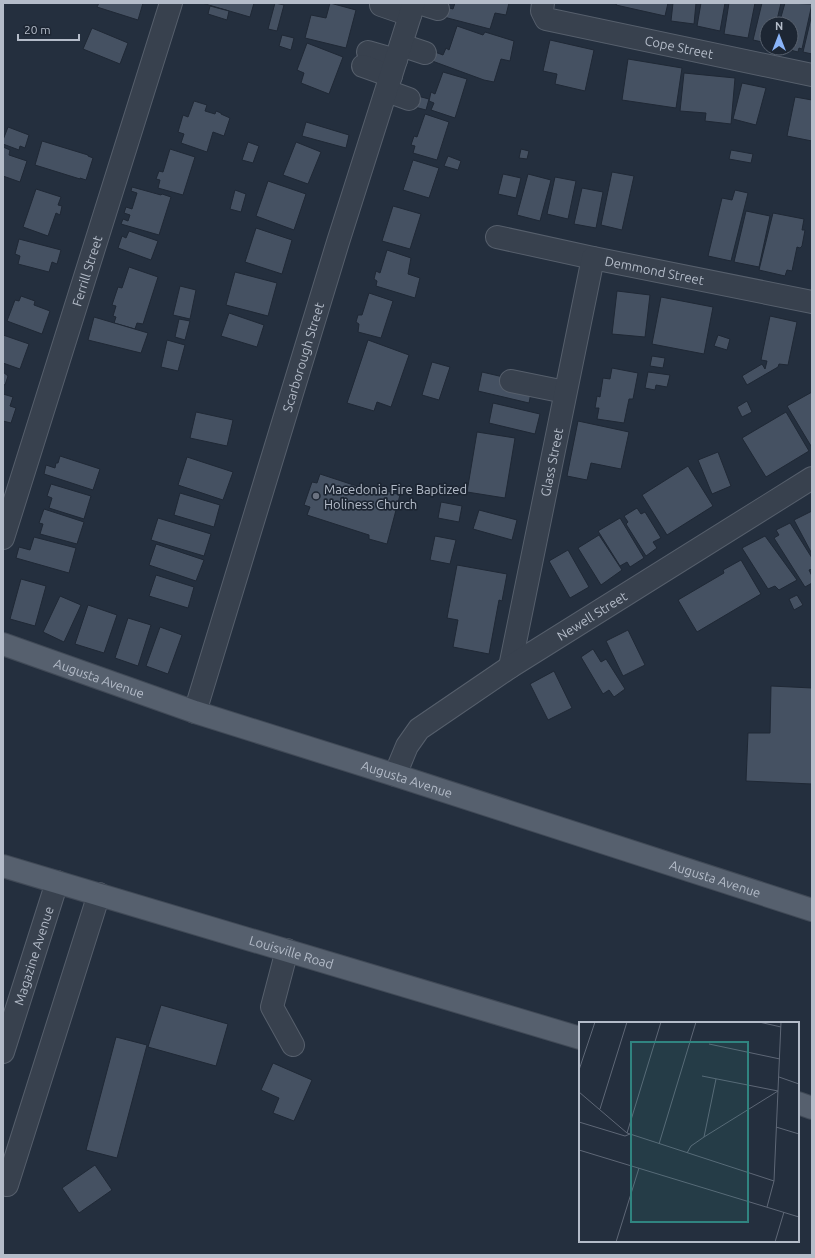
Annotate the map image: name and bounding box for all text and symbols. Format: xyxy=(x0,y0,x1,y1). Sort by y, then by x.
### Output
scale bar xyxy=(18,16,79,42)
north arrow xyxy=(759,16,799,56)
text: N xyxy=(775,20,783,32)
text: 20 m xyxy=(24,23,51,36)
street label: Cope Street xyxy=(644,33,715,61)
street label: Ferrill Street xyxy=(69,234,105,308)
street label: Demmond Street xyxy=(604,254,705,287)
street label: Scarborough Street xyxy=(280,301,326,414)
street label: Glass Street xyxy=(538,427,565,498)
place label: Macedonia Fire Baptized Holiness Church xyxy=(324,482,467,511)
marker: Macedonia Fire Baptized Holiness Church xyxy=(311,491,321,501)
street label: Newell Street xyxy=(554,589,630,643)
street label: Augusta Avenue xyxy=(52,656,146,701)
street label: Augusta Avenue xyxy=(360,758,454,800)
street label: Augusta Avenue xyxy=(668,857,763,900)
street label: Magazine Avenue xyxy=(11,905,56,1007)
street label: Louisville Road xyxy=(248,933,335,971)
inset map xyxy=(579,1022,799,1242)

